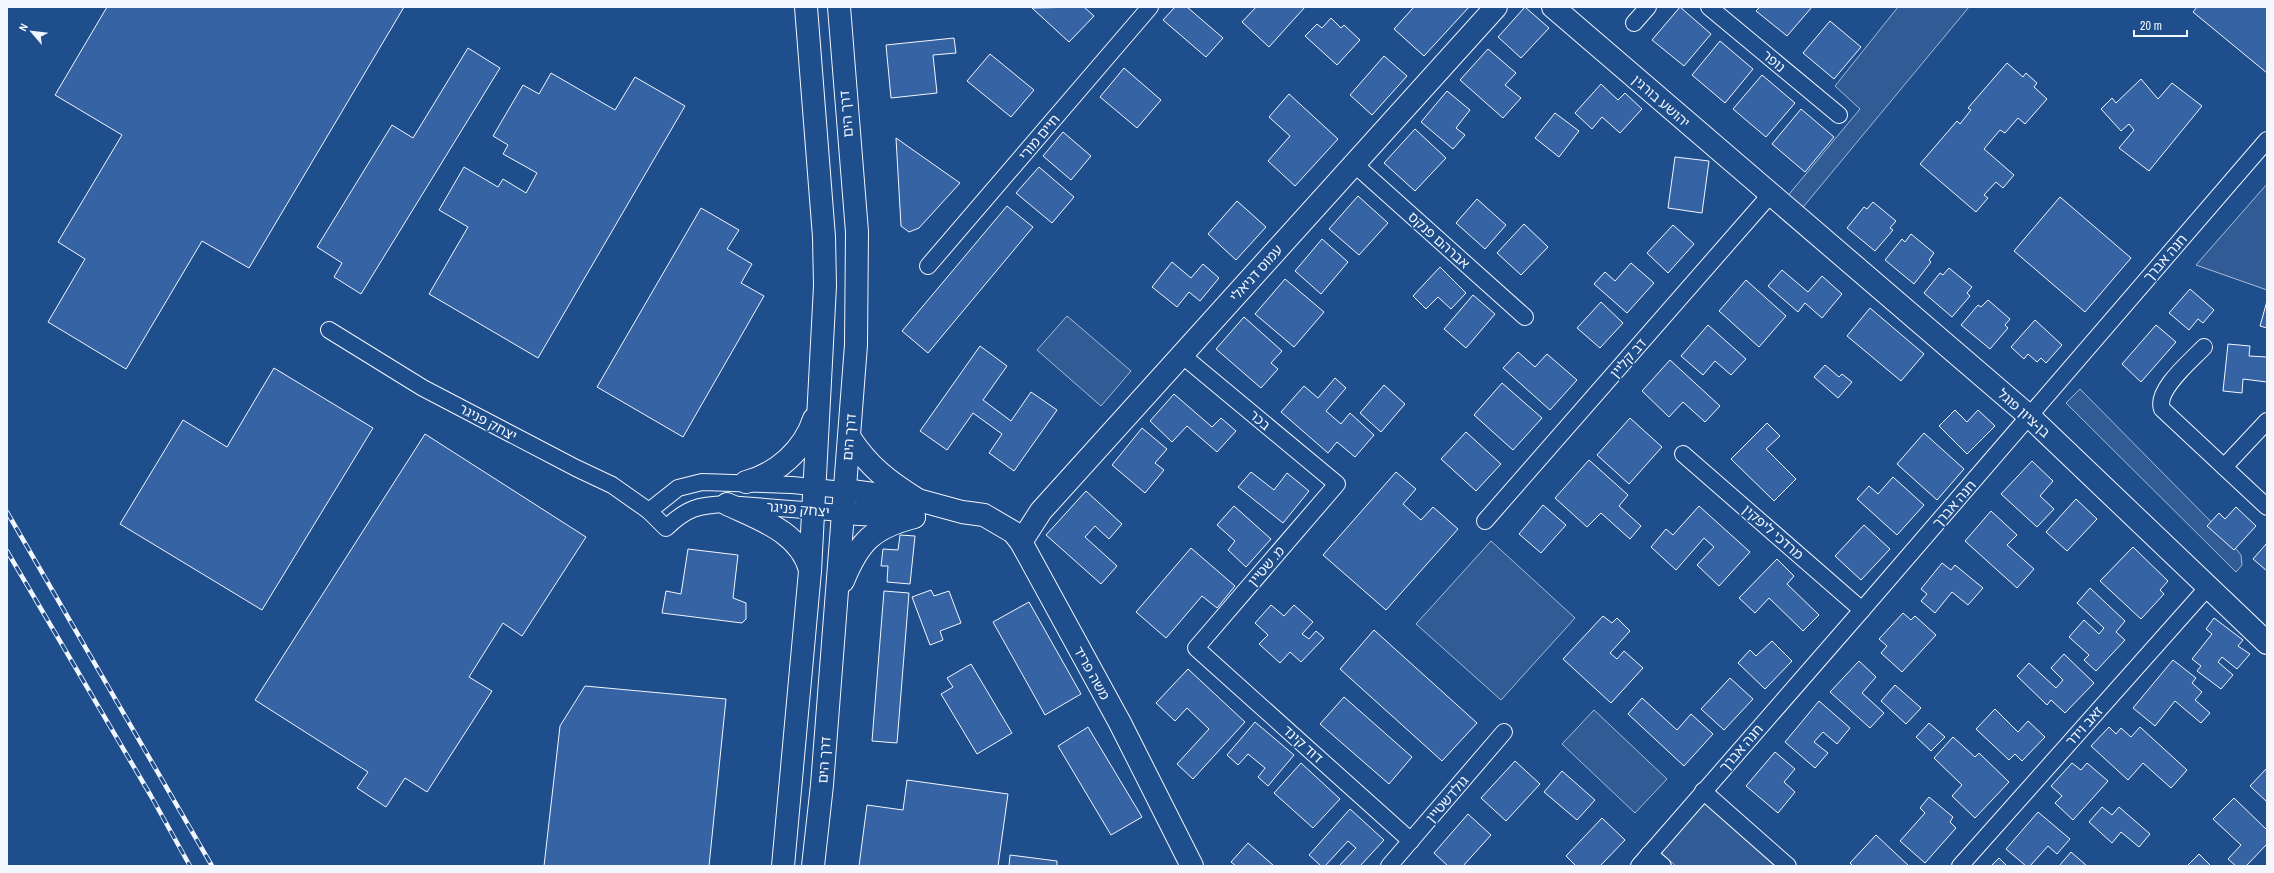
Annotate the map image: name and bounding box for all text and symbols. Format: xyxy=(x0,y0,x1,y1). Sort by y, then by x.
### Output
north arrow xyxy=(12,12,52,52)
scale bar xyxy=(2134,12,2187,38)
text: 20 m xyxy=(2140,18,2162,34)
text: N xyxy=(15,21,31,33)
street label: נופר xyxy=(1759,46,1789,76)
street label: יהושע בורגין xyxy=(1628,71,1694,131)
street label: דרך הים xyxy=(835,89,857,138)
street label: חיים מורי xyxy=(1015,110,1063,164)
street label: אברהם פנקס xyxy=(1404,208,1474,273)
street label: חנה אברך xyxy=(2139,230,2191,286)
street label: עמוס דניאלי xyxy=(1226,241,1286,305)
street label: דב קליין xyxy=(1606,334,1651,382)
street label: בן-ציון פוגל xyxy=(1994,385,2054,441)
street label: יצחק פניגר xyxy=(456,399,520,445)
street label: בכר xyxy=(1246,406,1274,434)
street label: דרך הים xyxy=(838,412,860,461)
street label: חנה אברך xyxy=(1928,476,1980,532)
street label: יצחק פניגר xyxy=(766,497,830,521)
street label: מרדכי ליפקין xyxy=(1739,501,1807,563)
street label: מ. שטיין xyxy=(1244,542,1288,590)
street label: משה פריד xyxy=(1070,643,1114,703)
street label: זאב וידר xyxy=(2061,702,2107,750)
street label: חנה אברך xyxy=(1715,720,1767,776)
street label: דוד קינד xyxy=(1279,721,1327,767)
street label: דרך הים xyxy=(813,735,835,784)
street label: גולדשטיין xyxy=(1422,772,1472,826)

